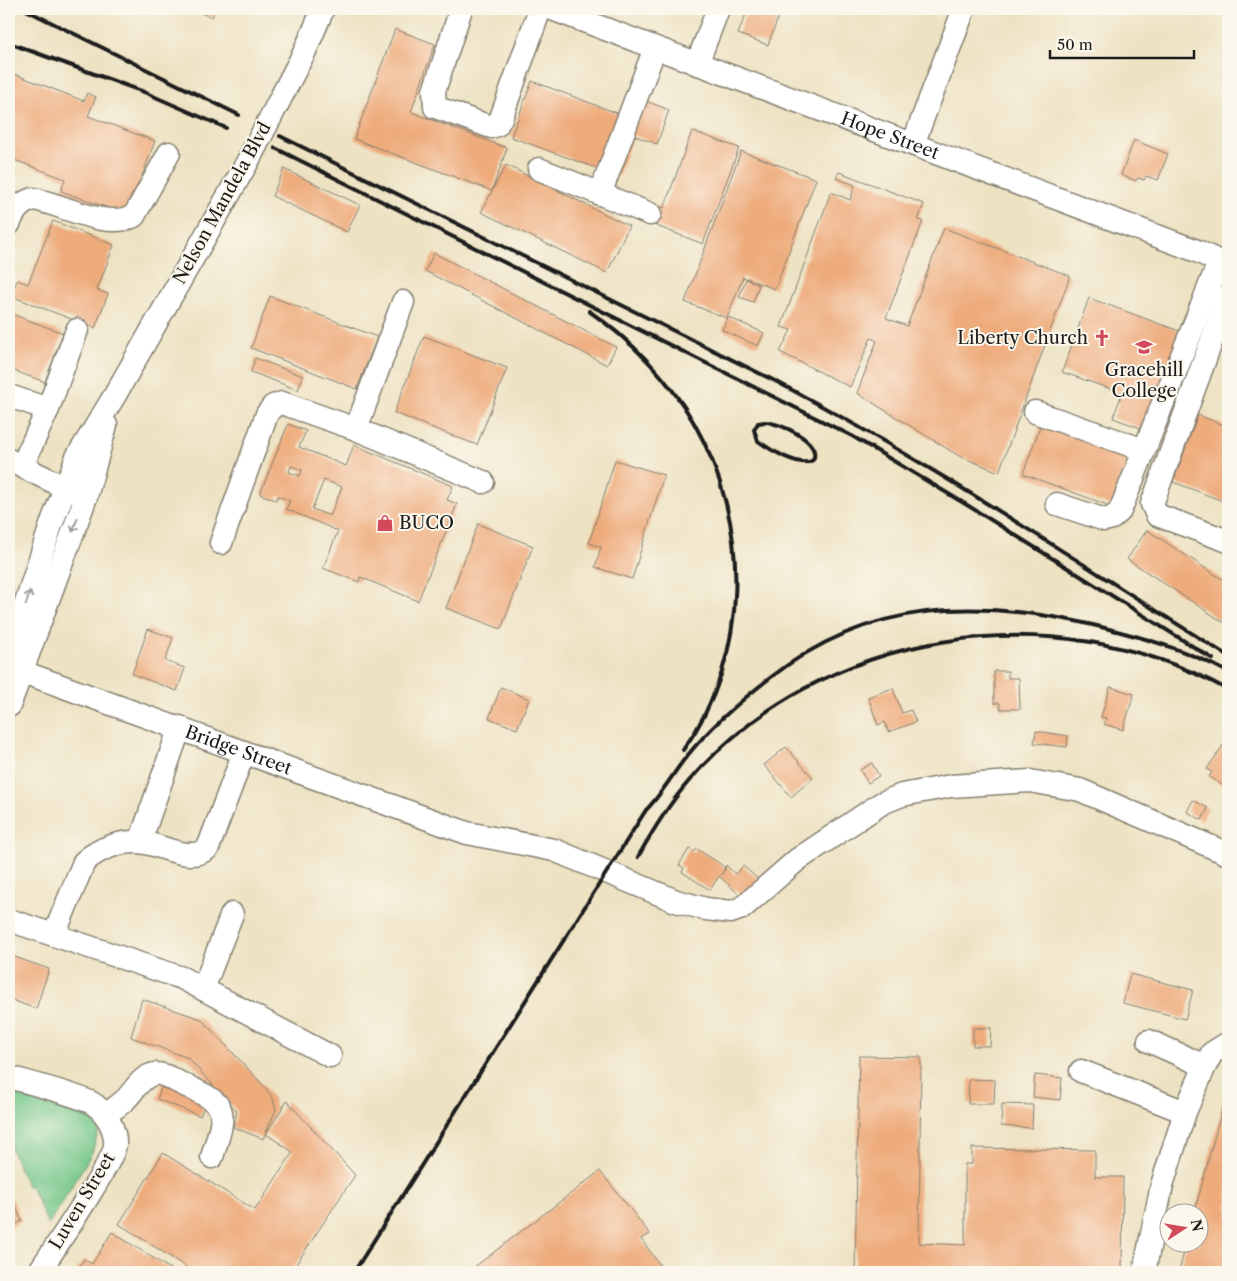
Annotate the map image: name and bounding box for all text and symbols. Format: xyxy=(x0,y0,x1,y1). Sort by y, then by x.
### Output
scale bar xyxy=(1050,28,1193,60)
text: 50 m xyxy=(1057,35,1093,54)
street label: Hope Street xyxy=(838,107,943,164)
street label: Nelson Mandela Blvd xyxy=(168,118,276,288)
place label: Liberty Church xyxy=(957,327,1088,349)
church icon: Liberty Church xyxy=(1092,328,1112,348)
school or university icon: Gracehill College xyxy=(1134,337,1154,357)
place label: Gracehill College xyxy=(1105,359,1183,402)
place label: BUCO xyxy=(399,512,454,534)
shop icon: BUCO xyxy=(375,513,395,533)
one-way arrow xyxy=(70,517,79,533)
one-way arrow xyxy=(23,590,33,606)
street label: Bridge Street xyxy=(182,721,295,780)
street label: Luven Street xyxy=(44,1148,120,1253)
north arrow xyxy=(1160,1204,1210,1254)
text: N xyxy=(1187,1217,1207,1233)

